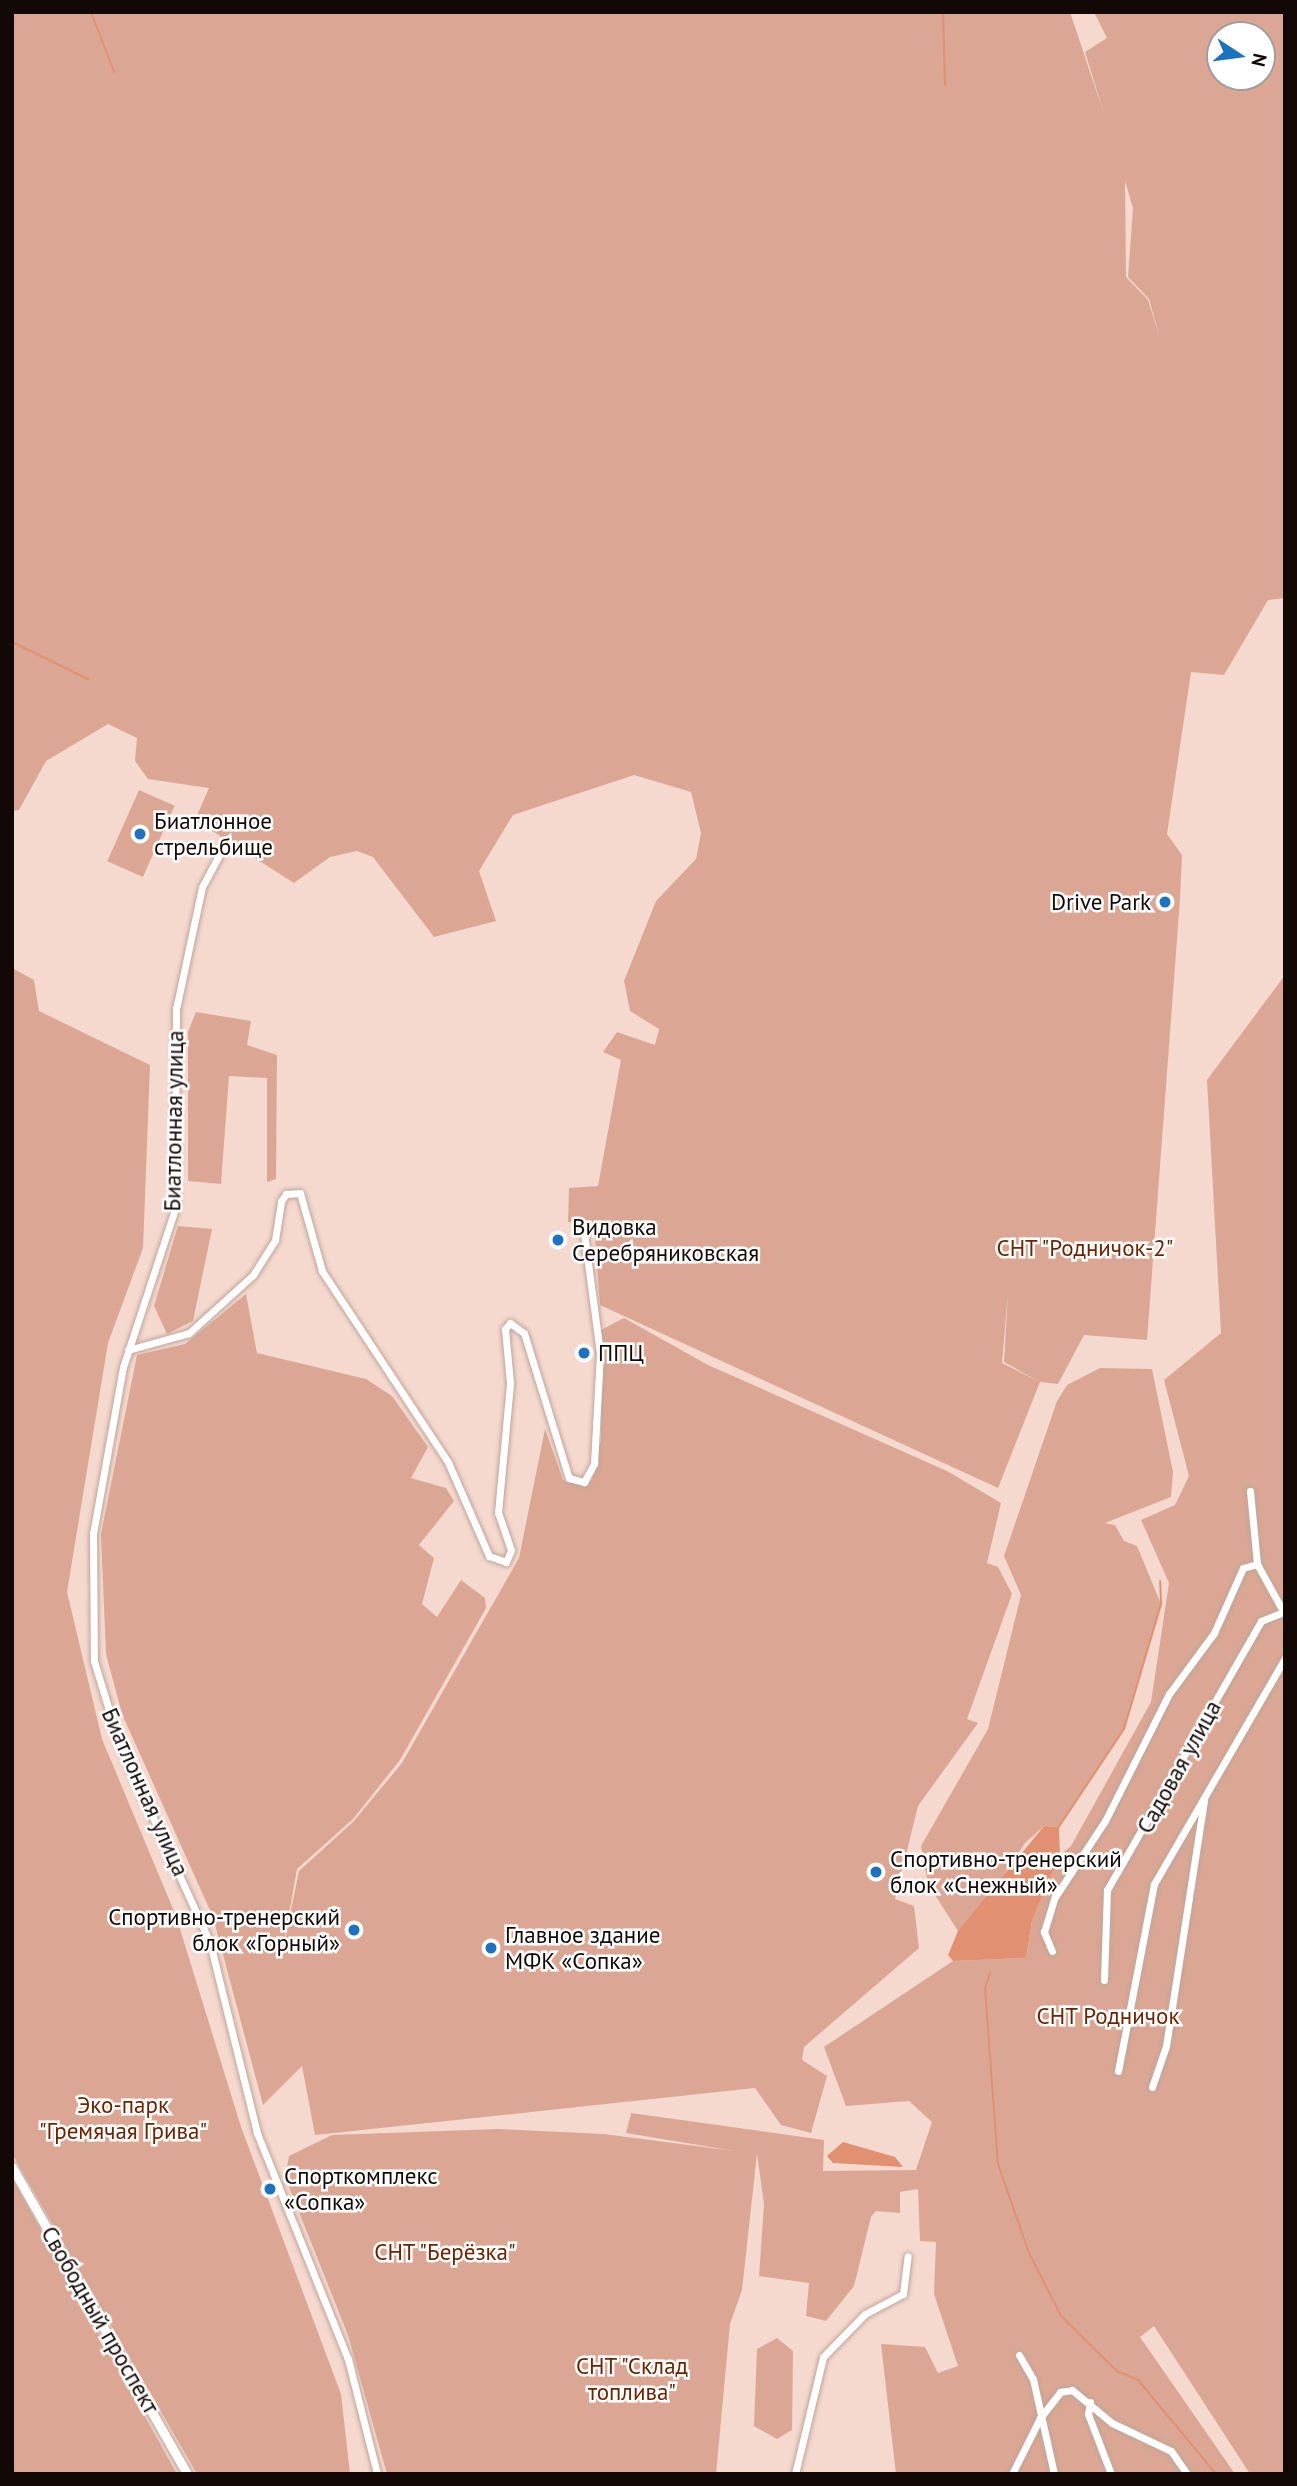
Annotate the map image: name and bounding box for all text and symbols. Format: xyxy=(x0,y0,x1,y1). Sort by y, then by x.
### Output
north arrow xyxy=(1206,21,1276,91)
text: N xyxy=(1246,51,1273,69)
place label: Биатлонное стрельбище xyxy=(154,807,273,861)
marker: Биатлонное стрельбище xyxy=(132,826,148,842)
place label: Drive Park xyxy=(1051,888,1151,916)
marker: Drive Park xyxy=(1157,894,1173,910)
street label: Биатлонная улица xyxy=(159,1030,189,1212)
place label: Видовка Серебряниковская xyxy=(572,1213,759,1267)
marker: Видовка Серебряниковская xyxy=(550,1232,566,1248)
park label: СНТ "Родничок-2" xyxy=(995,1234,1175,1262)
place label: ППЦ xyxy=(598,1339,644,1367)
marker: ППЦ xyxy=(576,1345,592,1361)
street label: Садовая улица xyxy=(1131,1696,1227,1838)
street label: Биатлонная улица xyxy=(96,1704,194,1880)
place label: Спортивно-тренерский блок «Снежный» xyxy=(890,1845,1122,1899)
marker: Спортивно-тренерский блок «Снежный» xyxy=(868,1864,884,1880)
place label: Спортивно-тренерский блок «Горный» xyxy=(108,1903,340,1957)
place label: Главное здание МФК «Сопка» xyxy=(505,1921,660,1975)
marker: Спортивно-тренерский блок «Горный» xyxy=(346,1922,362,1938)
marker: Главное здание МФК «Сопка» xyxy=(483,1940,499,1956)
park label: СНТ Родничок xyxy=(1036,2002,1180,2030)
park label: Эко-парк "Гремячая Грива" xyxy=(39,2091,207,2145)
place label: Спорткомплекс «Сопка» xyxy=(284,2162,438,2216)
marker: Спорткомплекс «Сопка» xyxy=(262,2181,278,2197)
street label: Свободный проспект xyxy=(35,2221,165,2419)
park label: СНТ "Берёзка" xyxy=(373,2238,517,2266)
park label: СНТ "Склад топлива" xyxy=(575,2352,689,2406)

